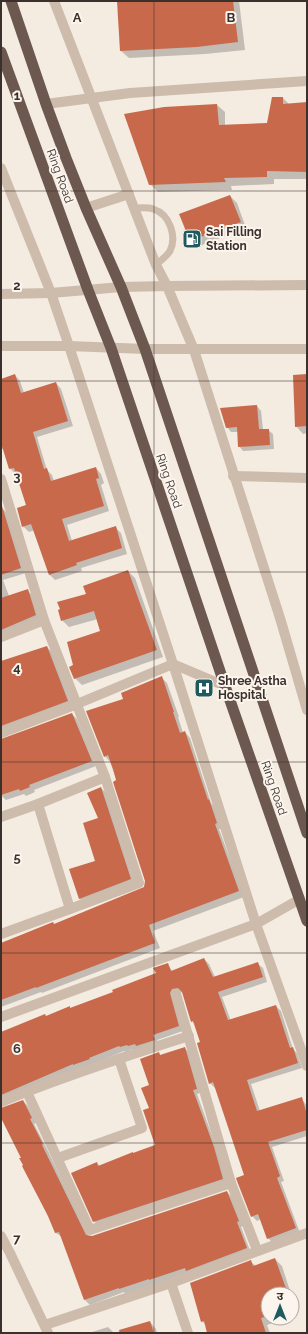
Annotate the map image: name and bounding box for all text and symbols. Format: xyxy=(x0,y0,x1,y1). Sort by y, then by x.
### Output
text: A xyxy=(73,10,82,25)
text: B xyxy=(227,10,236,25)
text: 1 xyxy=(14,88,21,103)
street label: Ring Road xyxy=(44,147,76,205)
place label: Sai Filling Station xyxy=(206,225,262,253)
fuel station icon: Sai Filling Station xyxy=(181,228,203,250)
text: 2 xyxy=(13,278,21,293)
street label: Ring Road xyxy=(153,452,185,510)
text: 3 xyxy=(13,469,21,484)
text: 4 xyxy=(13,660,21,675)
place label: Shree Astha Hospital xyxy=(218,674,287,702)
hospital icon: Shree Astha Hospital xyxy=(193,677,215,699)
street label: Ring Road xyxy=(258,759,290,817)
text: 5 xyxy=(13,850,21,865)
text: 6 xyxy=(13,1041,21,1056)
text: 7 xyxy=(13,1231,21,1246)
north arrow xyxy=(260,1286,300,1326)
text: उ xyxy=(277,1290,284,1303)

